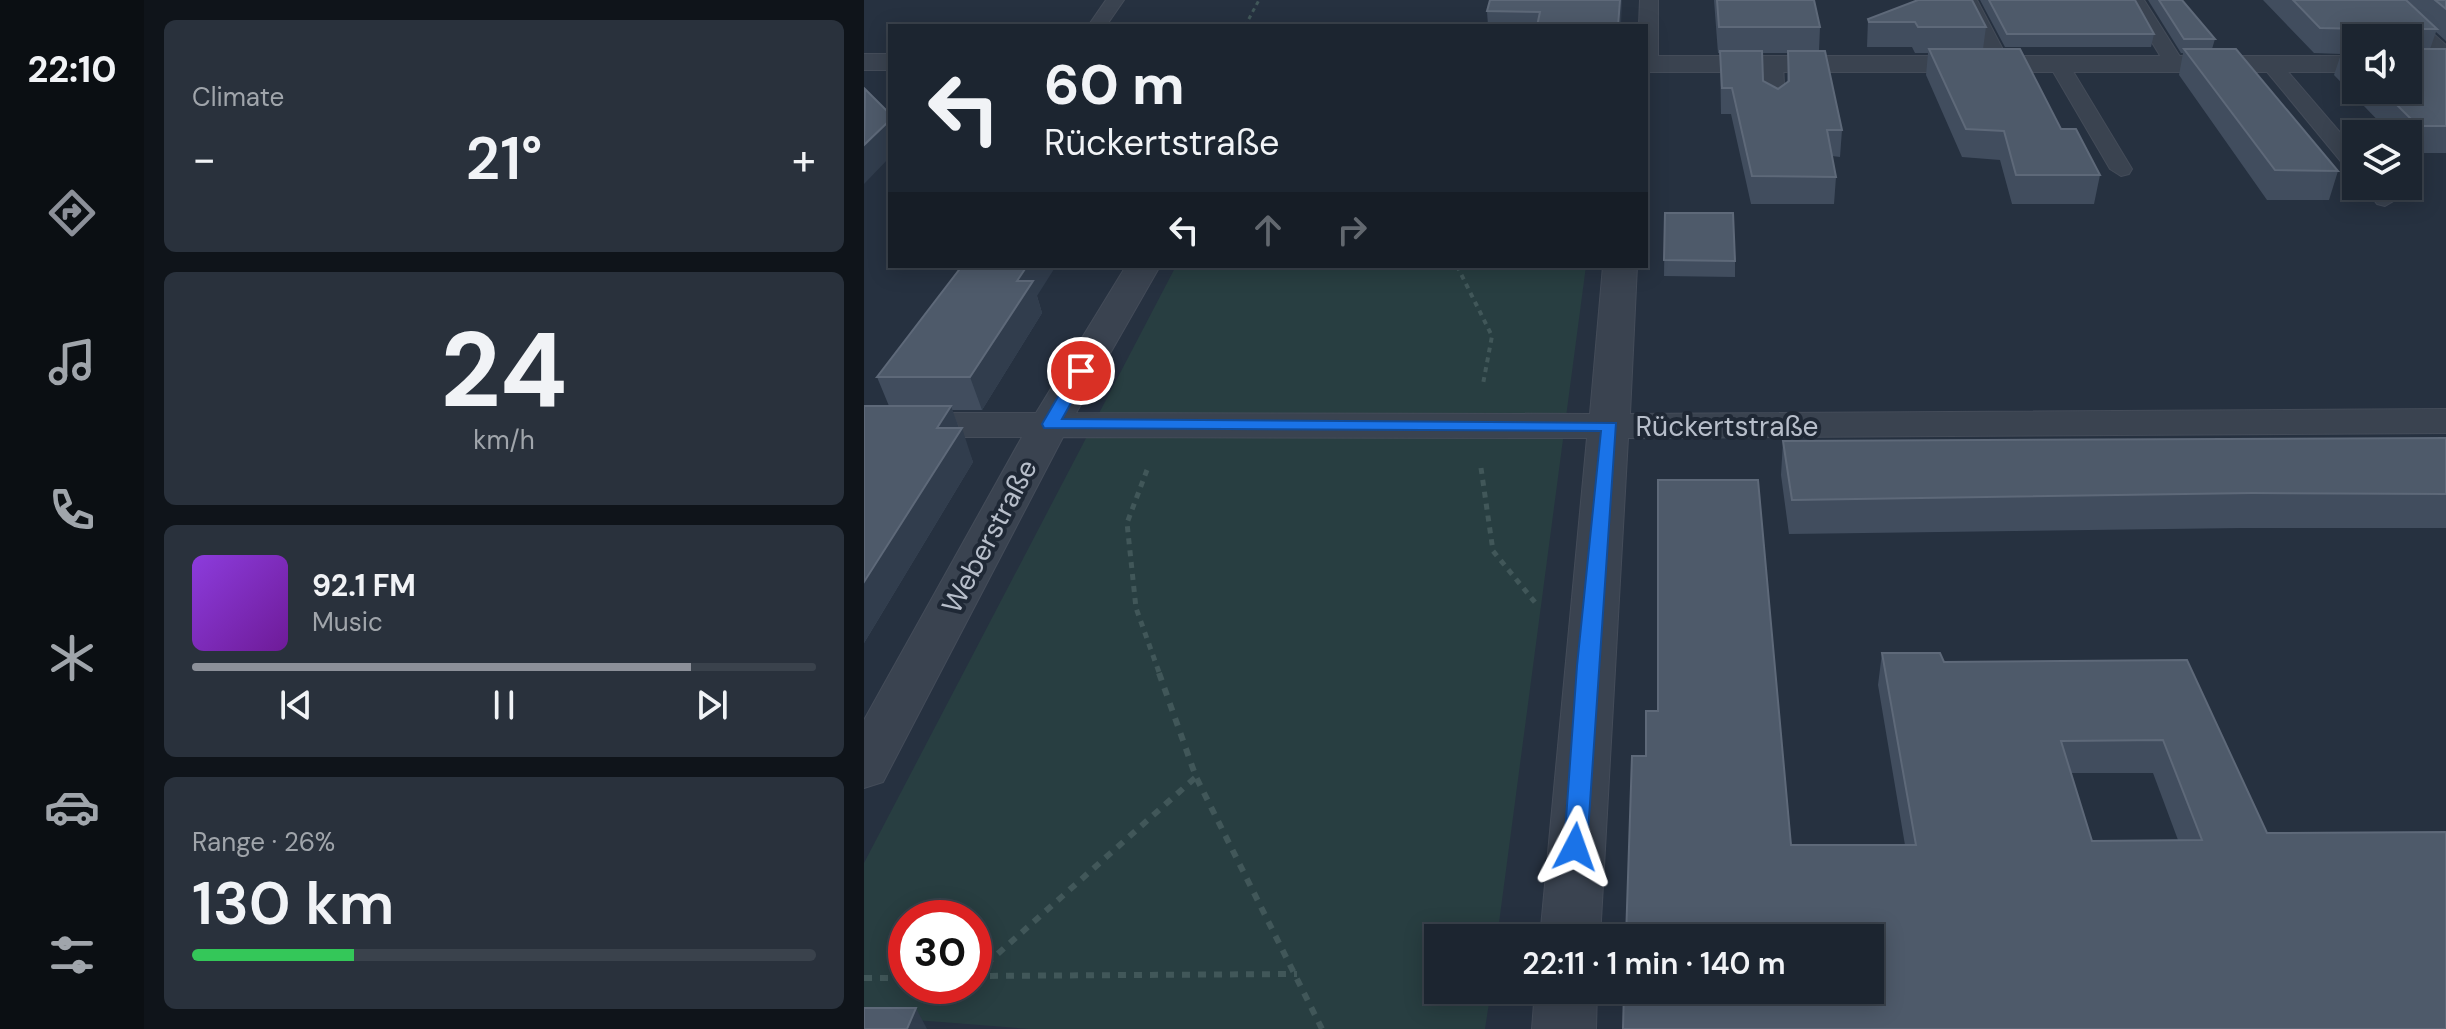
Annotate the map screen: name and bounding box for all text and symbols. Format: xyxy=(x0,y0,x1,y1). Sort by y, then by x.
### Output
map controls xyxy=(2342,24,2422,200)
button: sound xyxy=(2342,24,2422,104)
text: 22:10 xyxy=(27,46,117,93)
text: 60 m xyxy=(1044,48,1185,121)
icon: left xyxy=(912,56,1016,160)
text: Climate xyxy=(192,80,284,114)
text: 21° xyxy=(466,119,542,198)
text: Rückertstraße xyxy=(1044,119,1279,166)
button: layers xyxy=(2342,120,2422,200)
text: − xyxy=(192,130,216,188)
text: + xyxy=(792,130,816,188)
icon: directions xyxy=(44,185,100,241)
icon: left xyxy=(1162,208,1206,252)
icon: ahead xyxy=(1246,208,1290,252)
icon: right xyxy=(1330,208,1374,252)
text: 24 xyxy=(441,303,567,438)
icon: music xyxy=(44,334,100,390)
pin xyxy=(1047,337,1115,405)
icon: arrive xyxy=(1059,349,1103,393)
street label: Rückertstraße xyxy=(1635,408,1819,445)
text: km/h xyxy=(473,423,535,457)
street label: Weberstraße xyxy=(933,453,1046,620)
icon: phone xyxy=(44,482,100,538)
text: 92.1 FM xyxy=(312,566,416,605)
text: Music xyxy=(312,605,383,639)
icon: climate xyxy=(44,630,100,686)
icon: previous xyxy=(274,683,318,727)
icon: pause xyxy=(482,683,526,727)
icon: next xyxy=(690,683,734,727)
icon: car xyxy=(44,779,100,835)
position arrow xyxy=(1533,805,1617,889)
text: Range · 26% xyxy=(192,825,335,859)
text: 130 km xyxy=(192,864,394,943)
speed limit sign: 30 xyxy=(888,900,992,1004)
icon: filters xyxy=(44,927,100,983)
text: 22:11 · 1 min · 140 m xyxy=(1522,944,1786,983)

